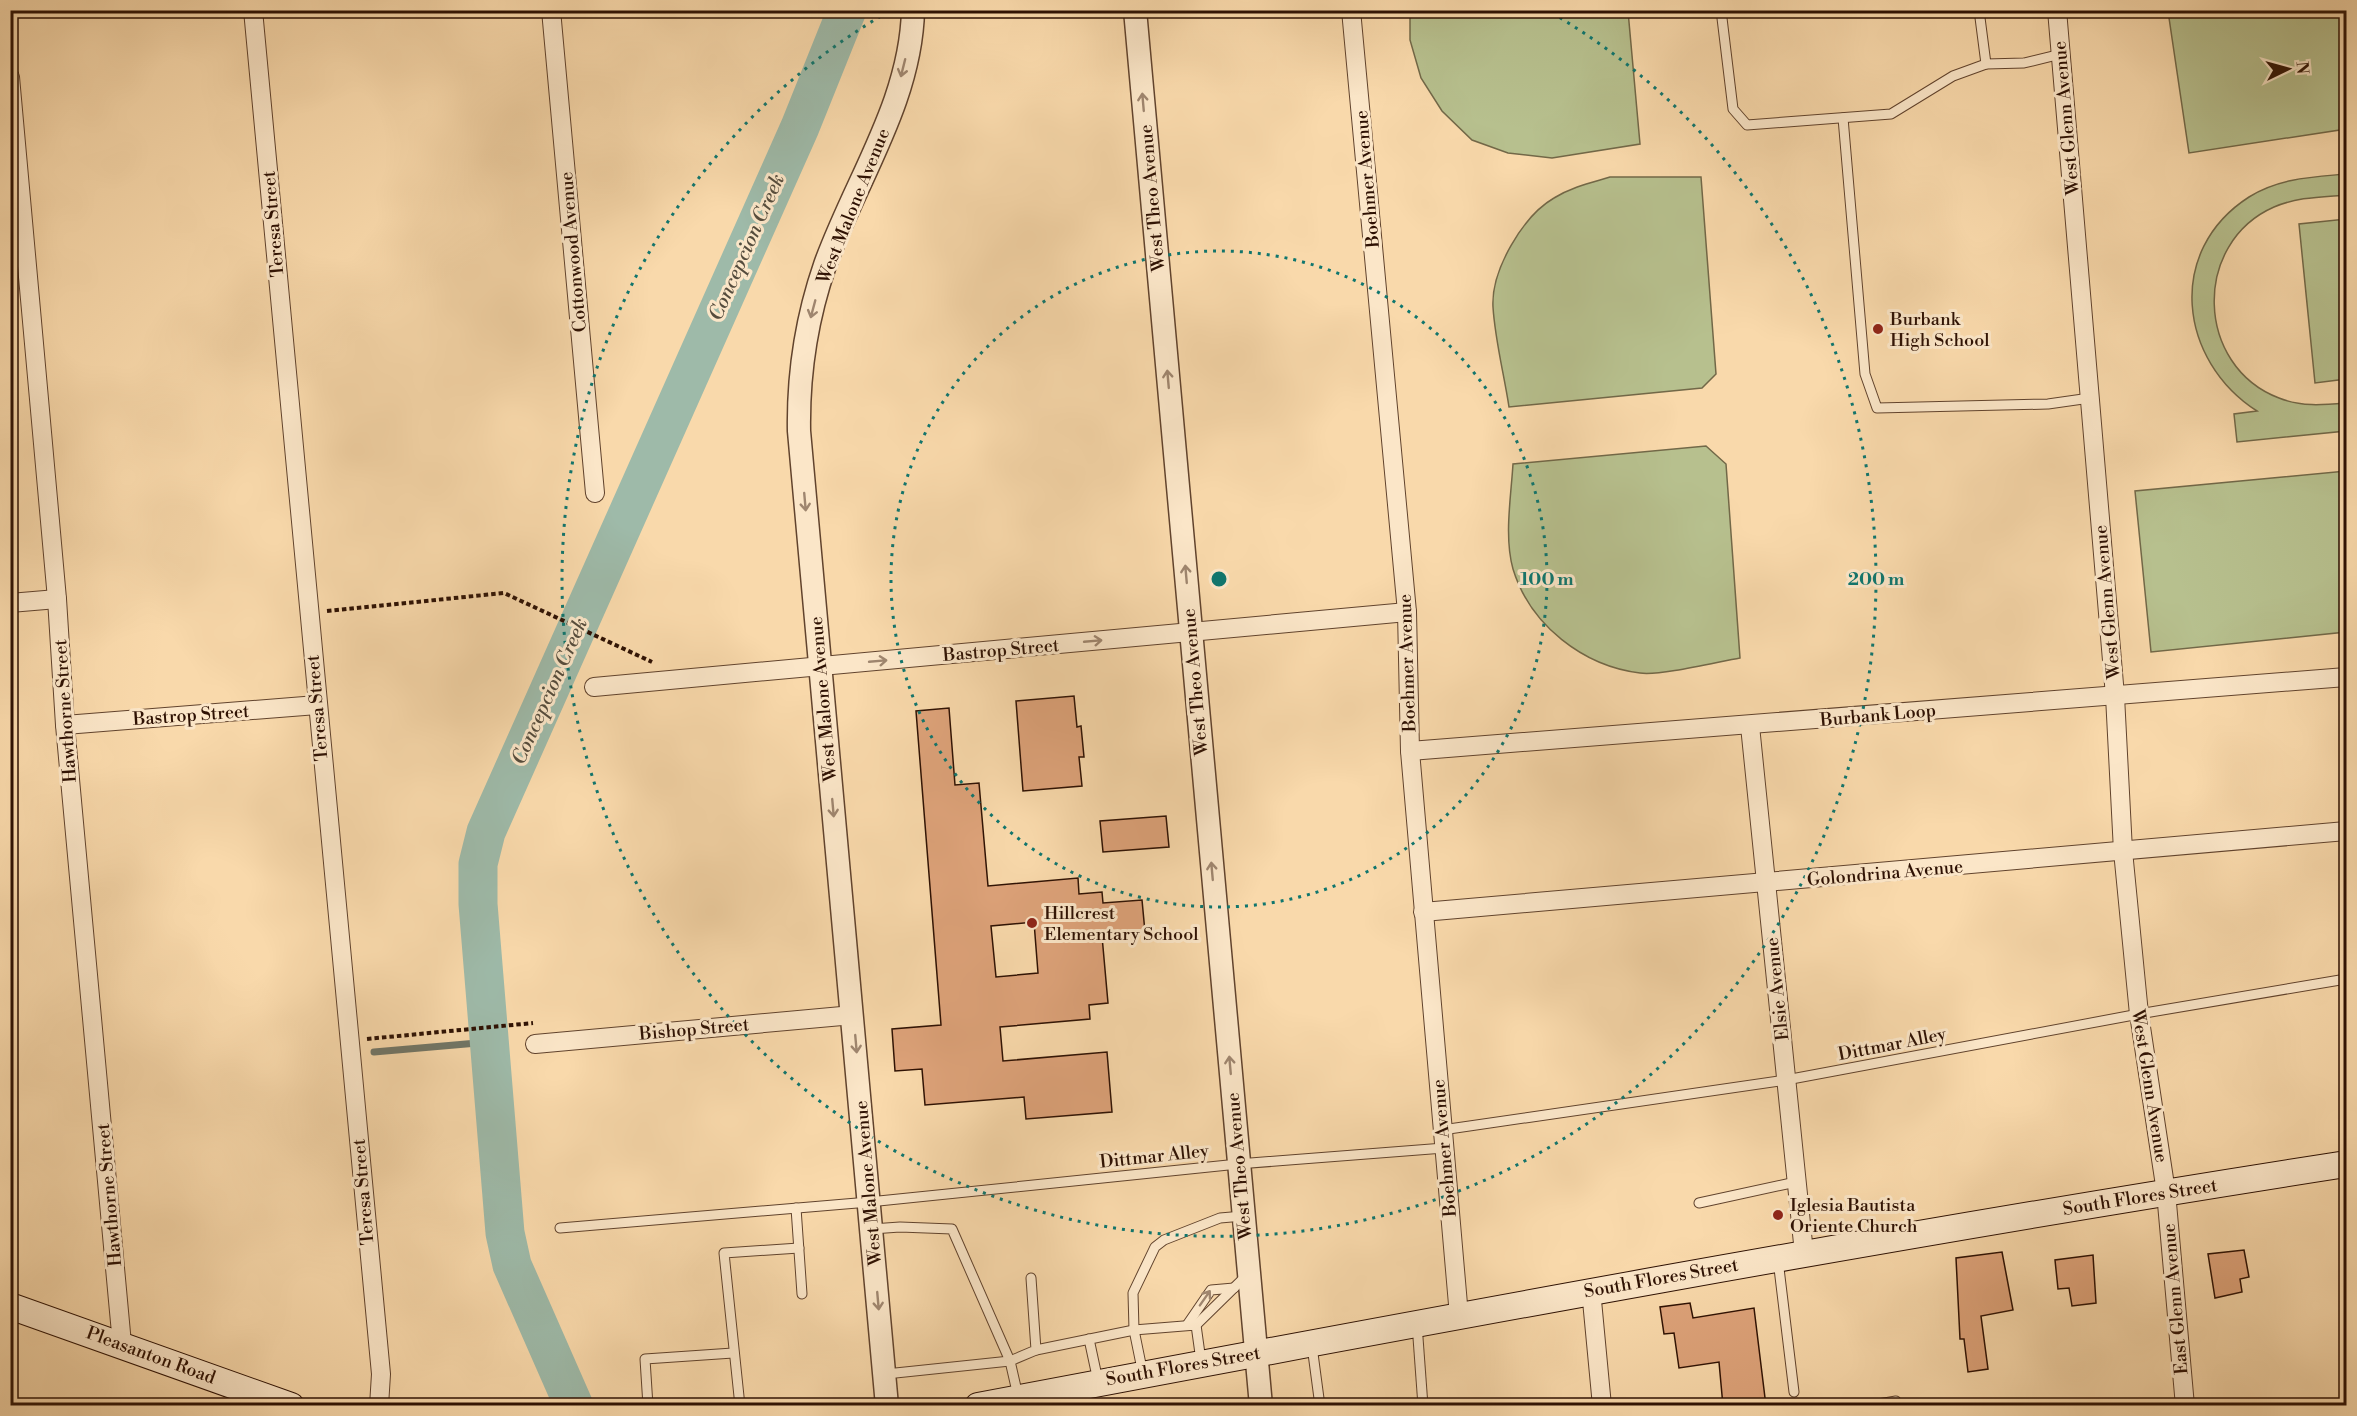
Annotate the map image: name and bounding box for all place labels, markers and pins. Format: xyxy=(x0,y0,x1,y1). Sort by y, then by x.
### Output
place label: Burbank High School xyxy=(1889,308,1990,352)
marker: Burbank High School xyxy=(1871,322,1885,336)
centre of rings xyxy=(1209,569,1229,589)
place label: Hillcrest Elementary School xyxy=(1044,902,1199,946)
marker: Hillcrest Elementary School xyxy=(1025,916,1039,930)
place label: Iglesia Bautista Oriente Church xyxy=(1790,1194,1918,1238)
marker: Iglesia Bautista Oriente Church xyxy=(1771,1208,1785,1222)

